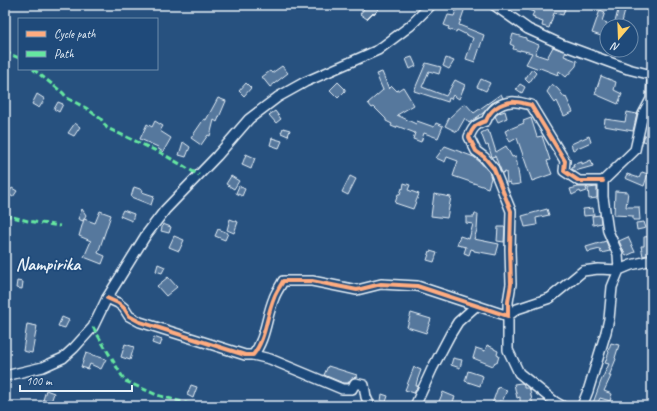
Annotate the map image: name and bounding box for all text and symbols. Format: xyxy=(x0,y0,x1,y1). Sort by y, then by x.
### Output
legend xyxy=(18,18,158,70)
north arrow xyxy=(599,18,639,58)
text: Cycle path xyxy=(54,26,96,42)
text: N xyxy=(608,39,621,55)
text: Path xyxy=(54,46,74,62)
district label: Nampirika xyxy=(16,253,82,275)
scale bar xyxy=(20,367,132,393)
text: 100 m xyxy=(26,373,53,389)

